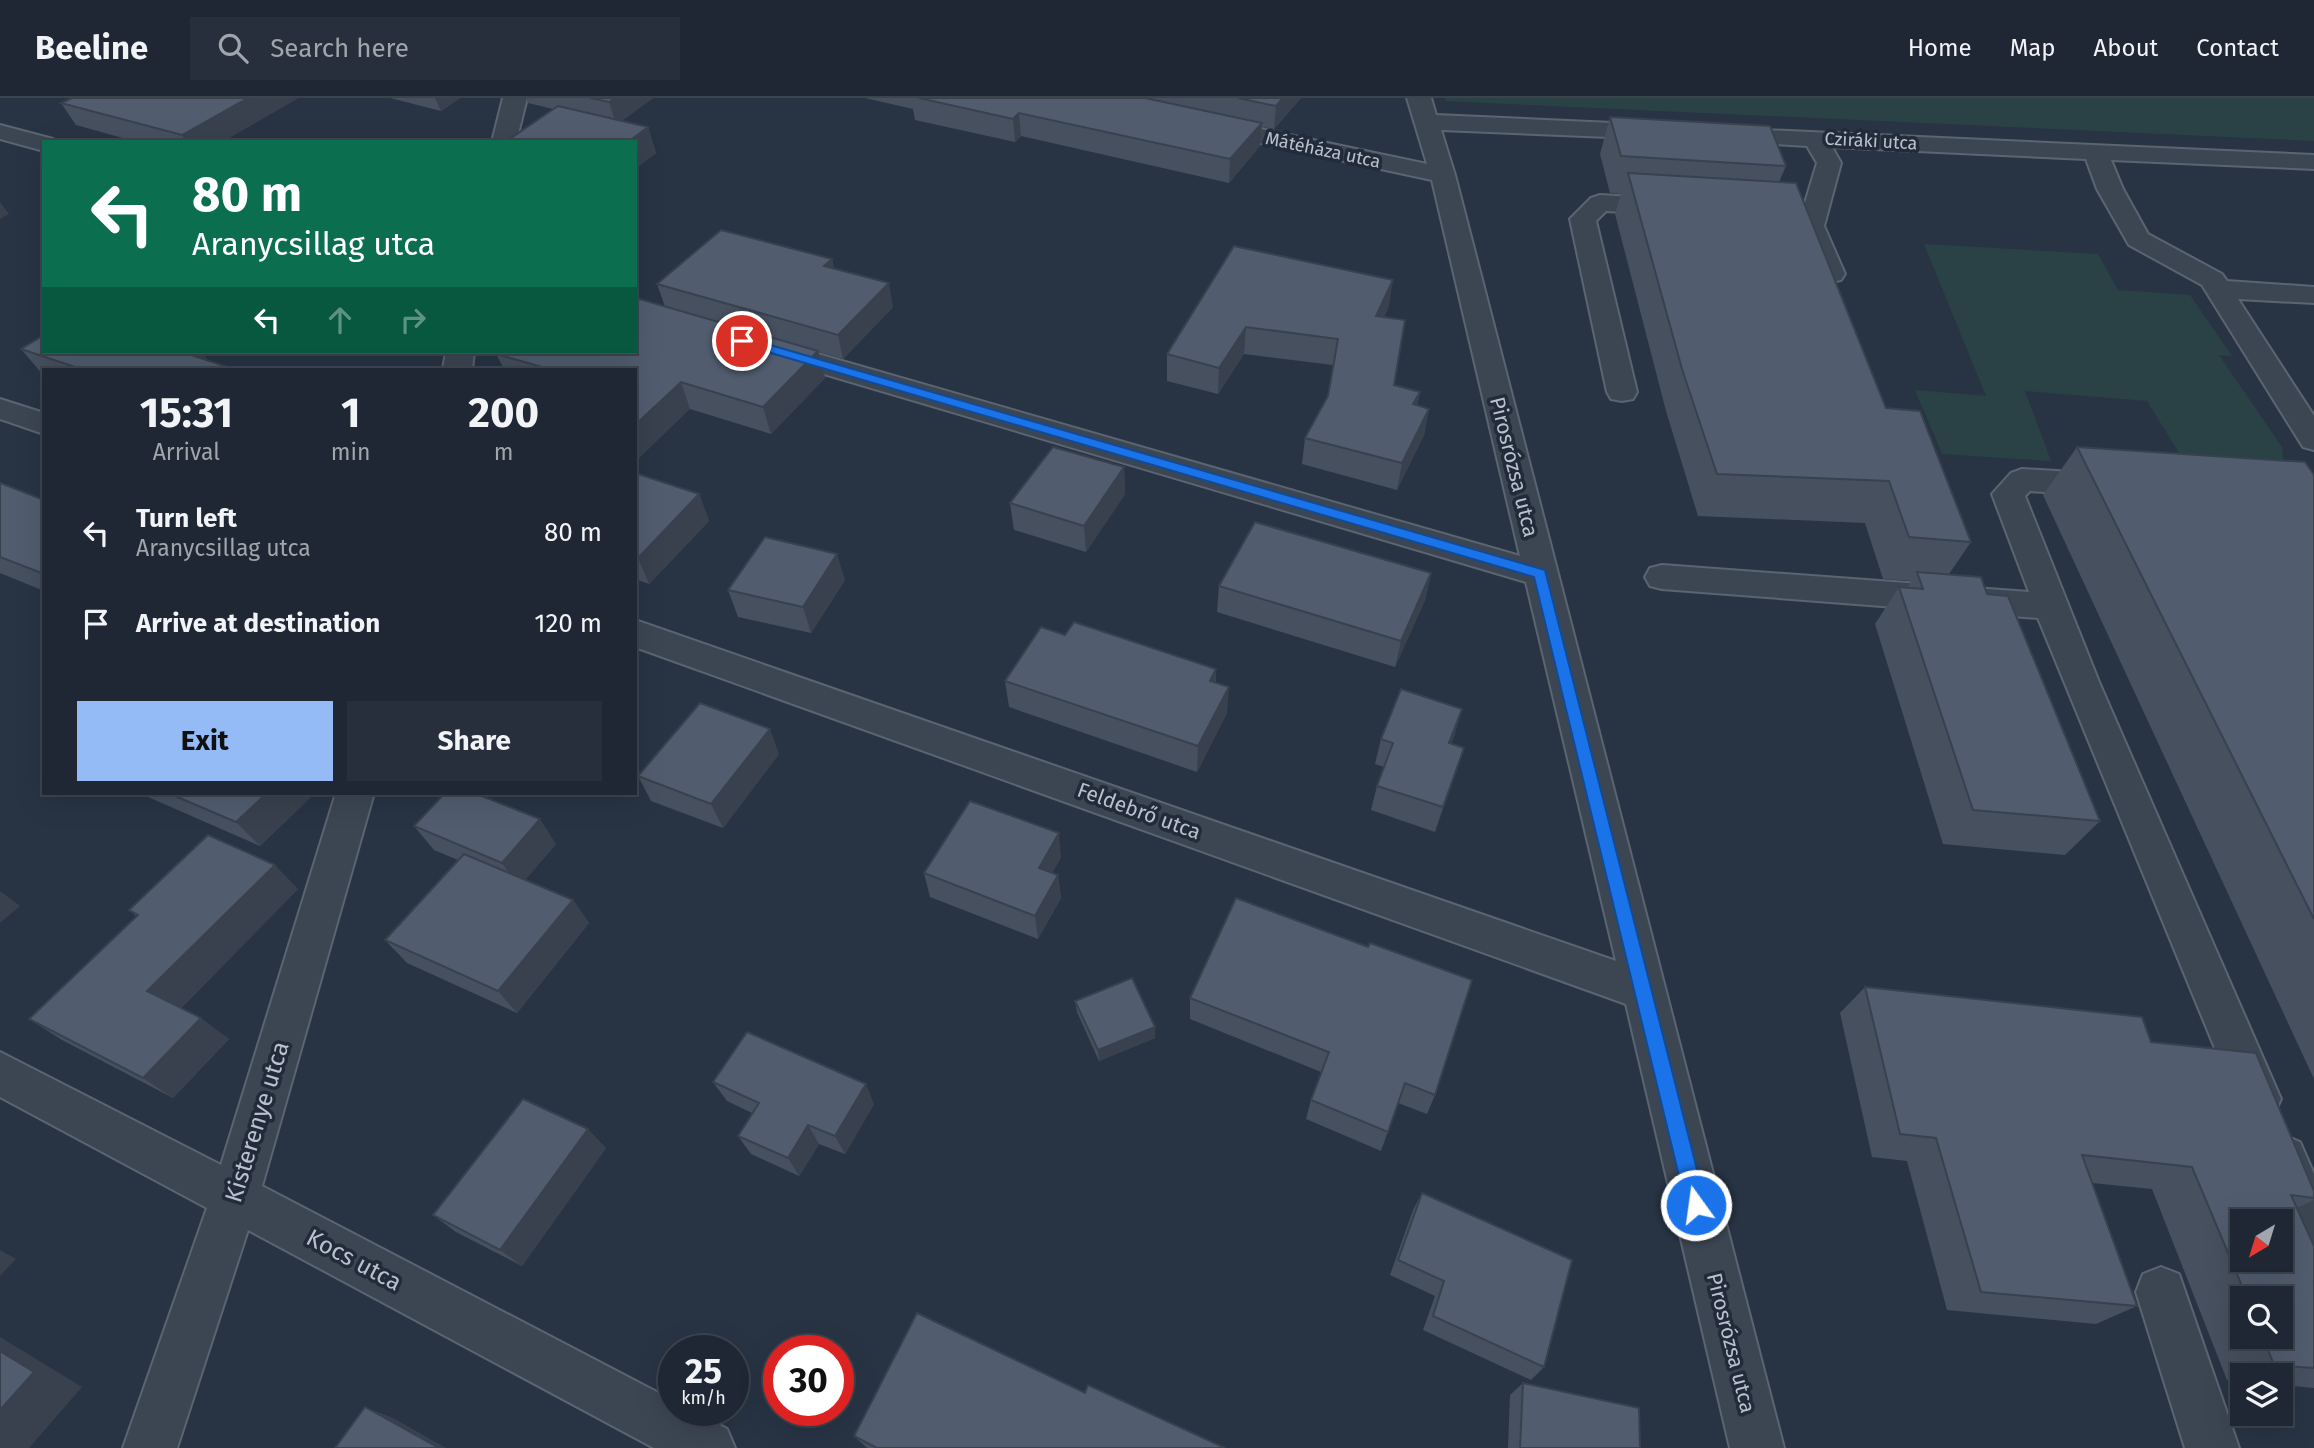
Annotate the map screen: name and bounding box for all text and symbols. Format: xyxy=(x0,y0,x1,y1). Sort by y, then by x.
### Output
search box xyxy=(190,17,680,80)
text: Beeline xyxy=(35,28,148,68)
icon: search xyxy=(214,29,252,67)
text: Search here xyxy=(270,33,409,64)
text: Home xyxy=(1908,34,1972,62)
text: Map xyxy=(2010,34,2056,62)
text: About xyxy=(2094,34,2158,62)
text: Contact xyxy=(2196,34,2279,62)
street label: Mátéháza utca xyxy=(1263,127,1383,173)
street label: Cziráki utca xyxy=(1824,128,1918,154)
text: 80 m xyxy=(192,165,302,224)
icon: left xyxy=(77,168,168,259)
text: Aranycsillag utca xyxy=(192,225,435,263)
icon: left xyxy=(248,301,286,339)
icon: ahead xyxy=(321,301,359,339)
icon: right xyxy=(394,301,432,339)
pin xyxy=(712,311,772,371)
icon: arrive xyxy=(723,322,761,360)
text: 15:31 xyxy=(140,388,233,438)
text: 1 xyxy=(341,388,360,438)
text: 200 xyxy=(468,388,539,438)
street label: Pirosrózsa utca xyxy=(1484,394,1544,540)
text: Arrival xyxy=(153,438,220,466)
text: min xyxy=(331,438,370,466)
text: m xyxy=(494,438,514,466)
text: Turn left xyxy=(136,503,237,534)
icon: left xyxy=(77,514,115,552)
text: 80 m xyxy=(544,517,602,548)
text: Aranycsillag utca xyxy=(136,534,311,562)
icon: arrive xyxy=(77,605,115,643)
text: Arrive at destination xyxy=(136,608,380,639)
text: 120 m xyxy=(534,608,602,639)
button: Exit xyxy=(77,701,333,781)
button: Share xyxy=(347,701,602,781)
street label: Feldebrő utca xyxy=(1074,777,1204,845)
street label: Kisterenye utca xyxy=(219,1038,295,1206)
position arrow xyxy=(1659,1168,1733,1242)
north arrow xyxy=(2230,1209,2292,1272)
map controls xyxy=(2230,1209,2293,1426)
street label: Kocs utca xyxy=(302,1223,406,1297)
street label: Pirosrózsa utca xyxy=(1701,1270,1761,1416)
button: search xyxy=(2230,1286,2293,1349)
speed limit sign: 30 xyxy=(763,1335,854,1426)
text: 25 xyxy=(685,1350,722,1392)
button: layers xyxy=(2230,1363,2293,1426)
text: km/h xyxy=(681,1387,726,1409)

